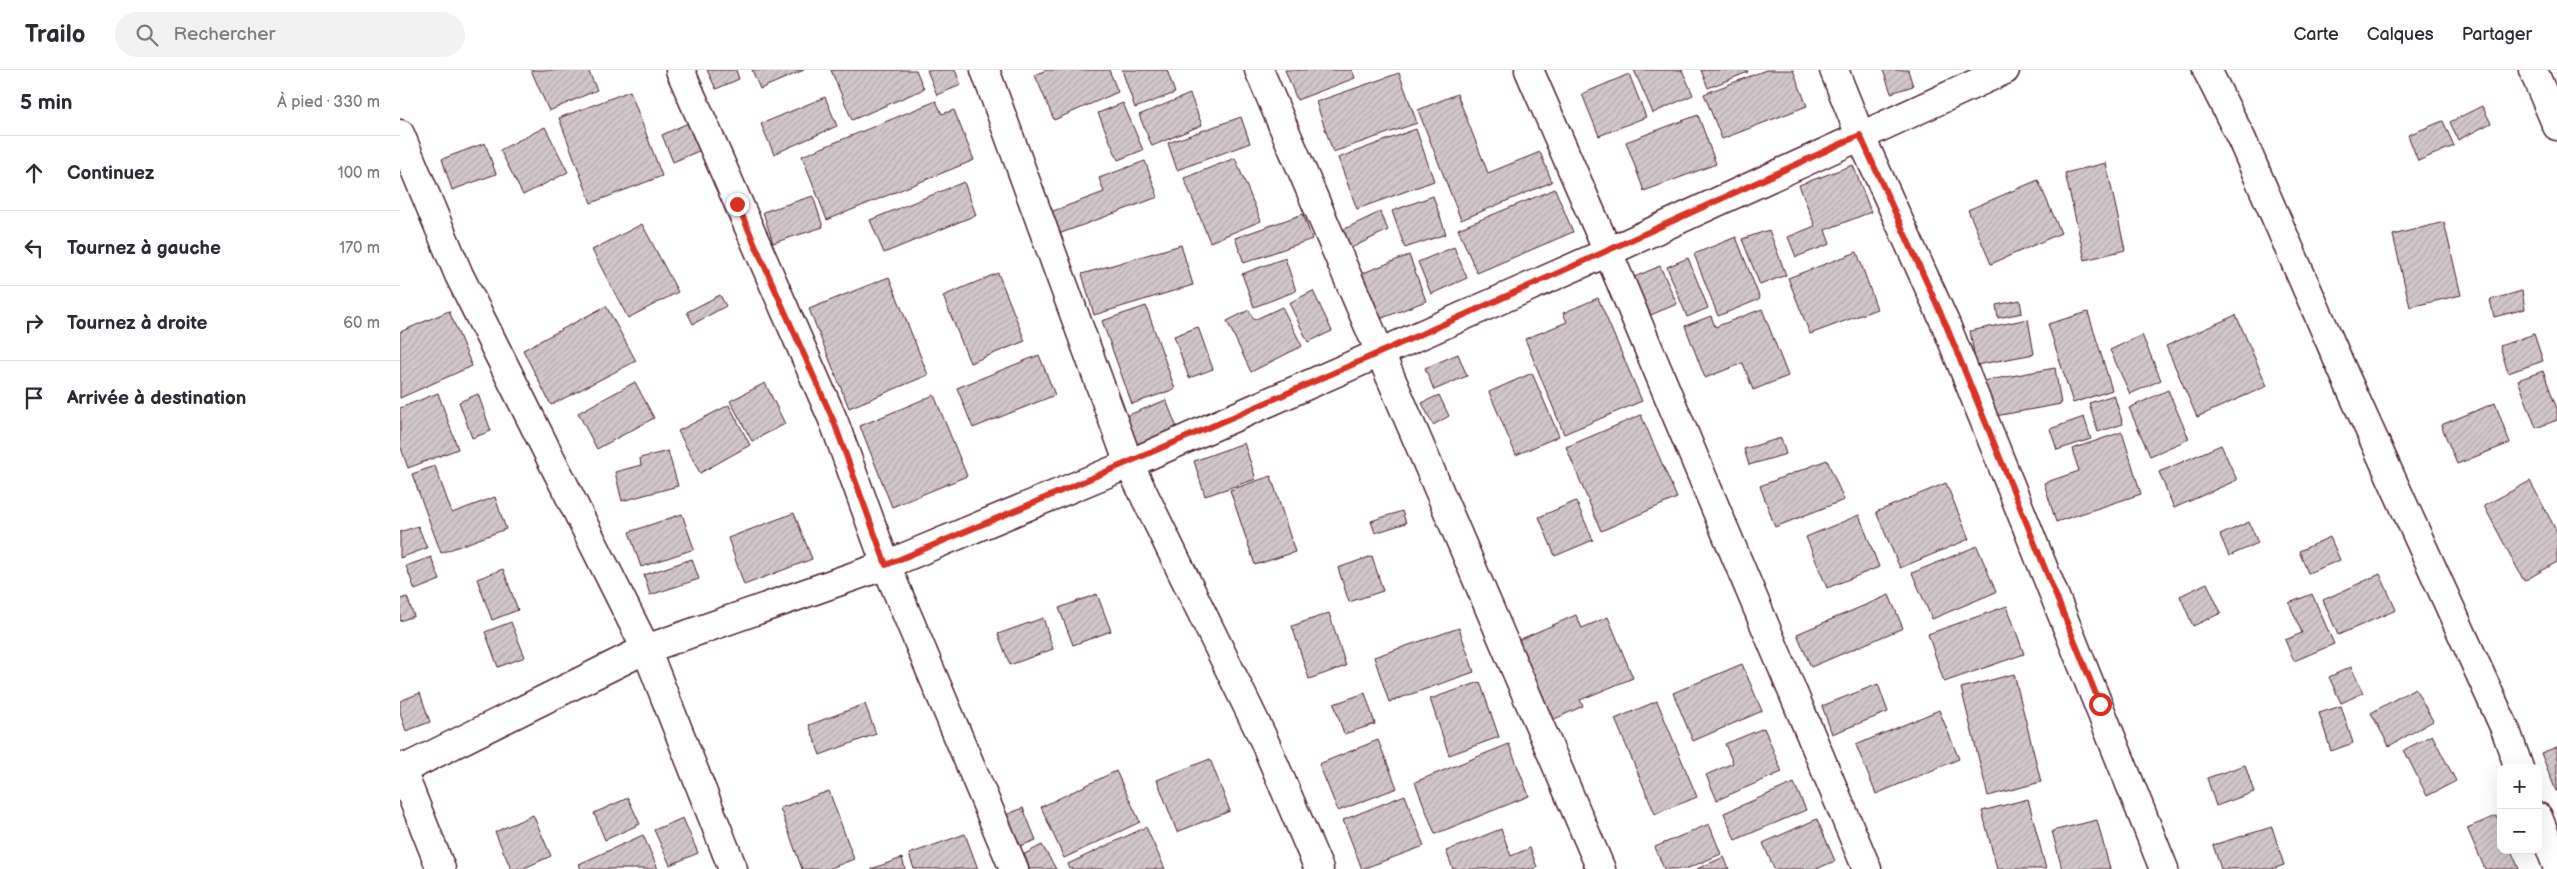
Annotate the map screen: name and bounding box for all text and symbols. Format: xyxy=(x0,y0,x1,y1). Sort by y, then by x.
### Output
search box xyxy=(115,12,465,57)
text: Trailo xyxy=(25,20,85,49)
icon: search xyxy=(133,21,161,49)
text: Rechercher xyxy=(173,23,275,46)
text: Carte xyxy=(2293,24,2339,45)
text: Calques xyxy=(2367,24,2434,45)
text: Partager xyxy=(2462,24,2532,45)
text: 5 min xyxy=(20,90,73,115)
text: À pied · 330 m xyxy=(277,93,380,112)
icon: ahead xyxy=(20,159,48,187)
text: Continuez xyxy=(67,162,154,185)
text: 100 m xyxy=(337,164,380,183)
route end xyxy=(726,193,749,216)
icon: left xyxy=(20,234,48,262)
text: Tournez à gauche xyxy=(67,237,221,260)
text: 170 m xyxy=(339,239,380,258)
icon: right xyxy=(20,309,48,337)
text: Tournez à droite xyxy=(67,312,208,335)
text: 60 m xyxy=(343,314,380,333)
icon: arrive xyxy=(20,384,48,412)
text: Arrivée à destination xyxy=(67,387,246,410)
route start xyxy=(2089,693,2112,716)
map controls xyxy=(2497,764,2542,854)
button: + xyxy=(2497,764,2542,809)
button: − xyxy=(2497,809,2542,854)

